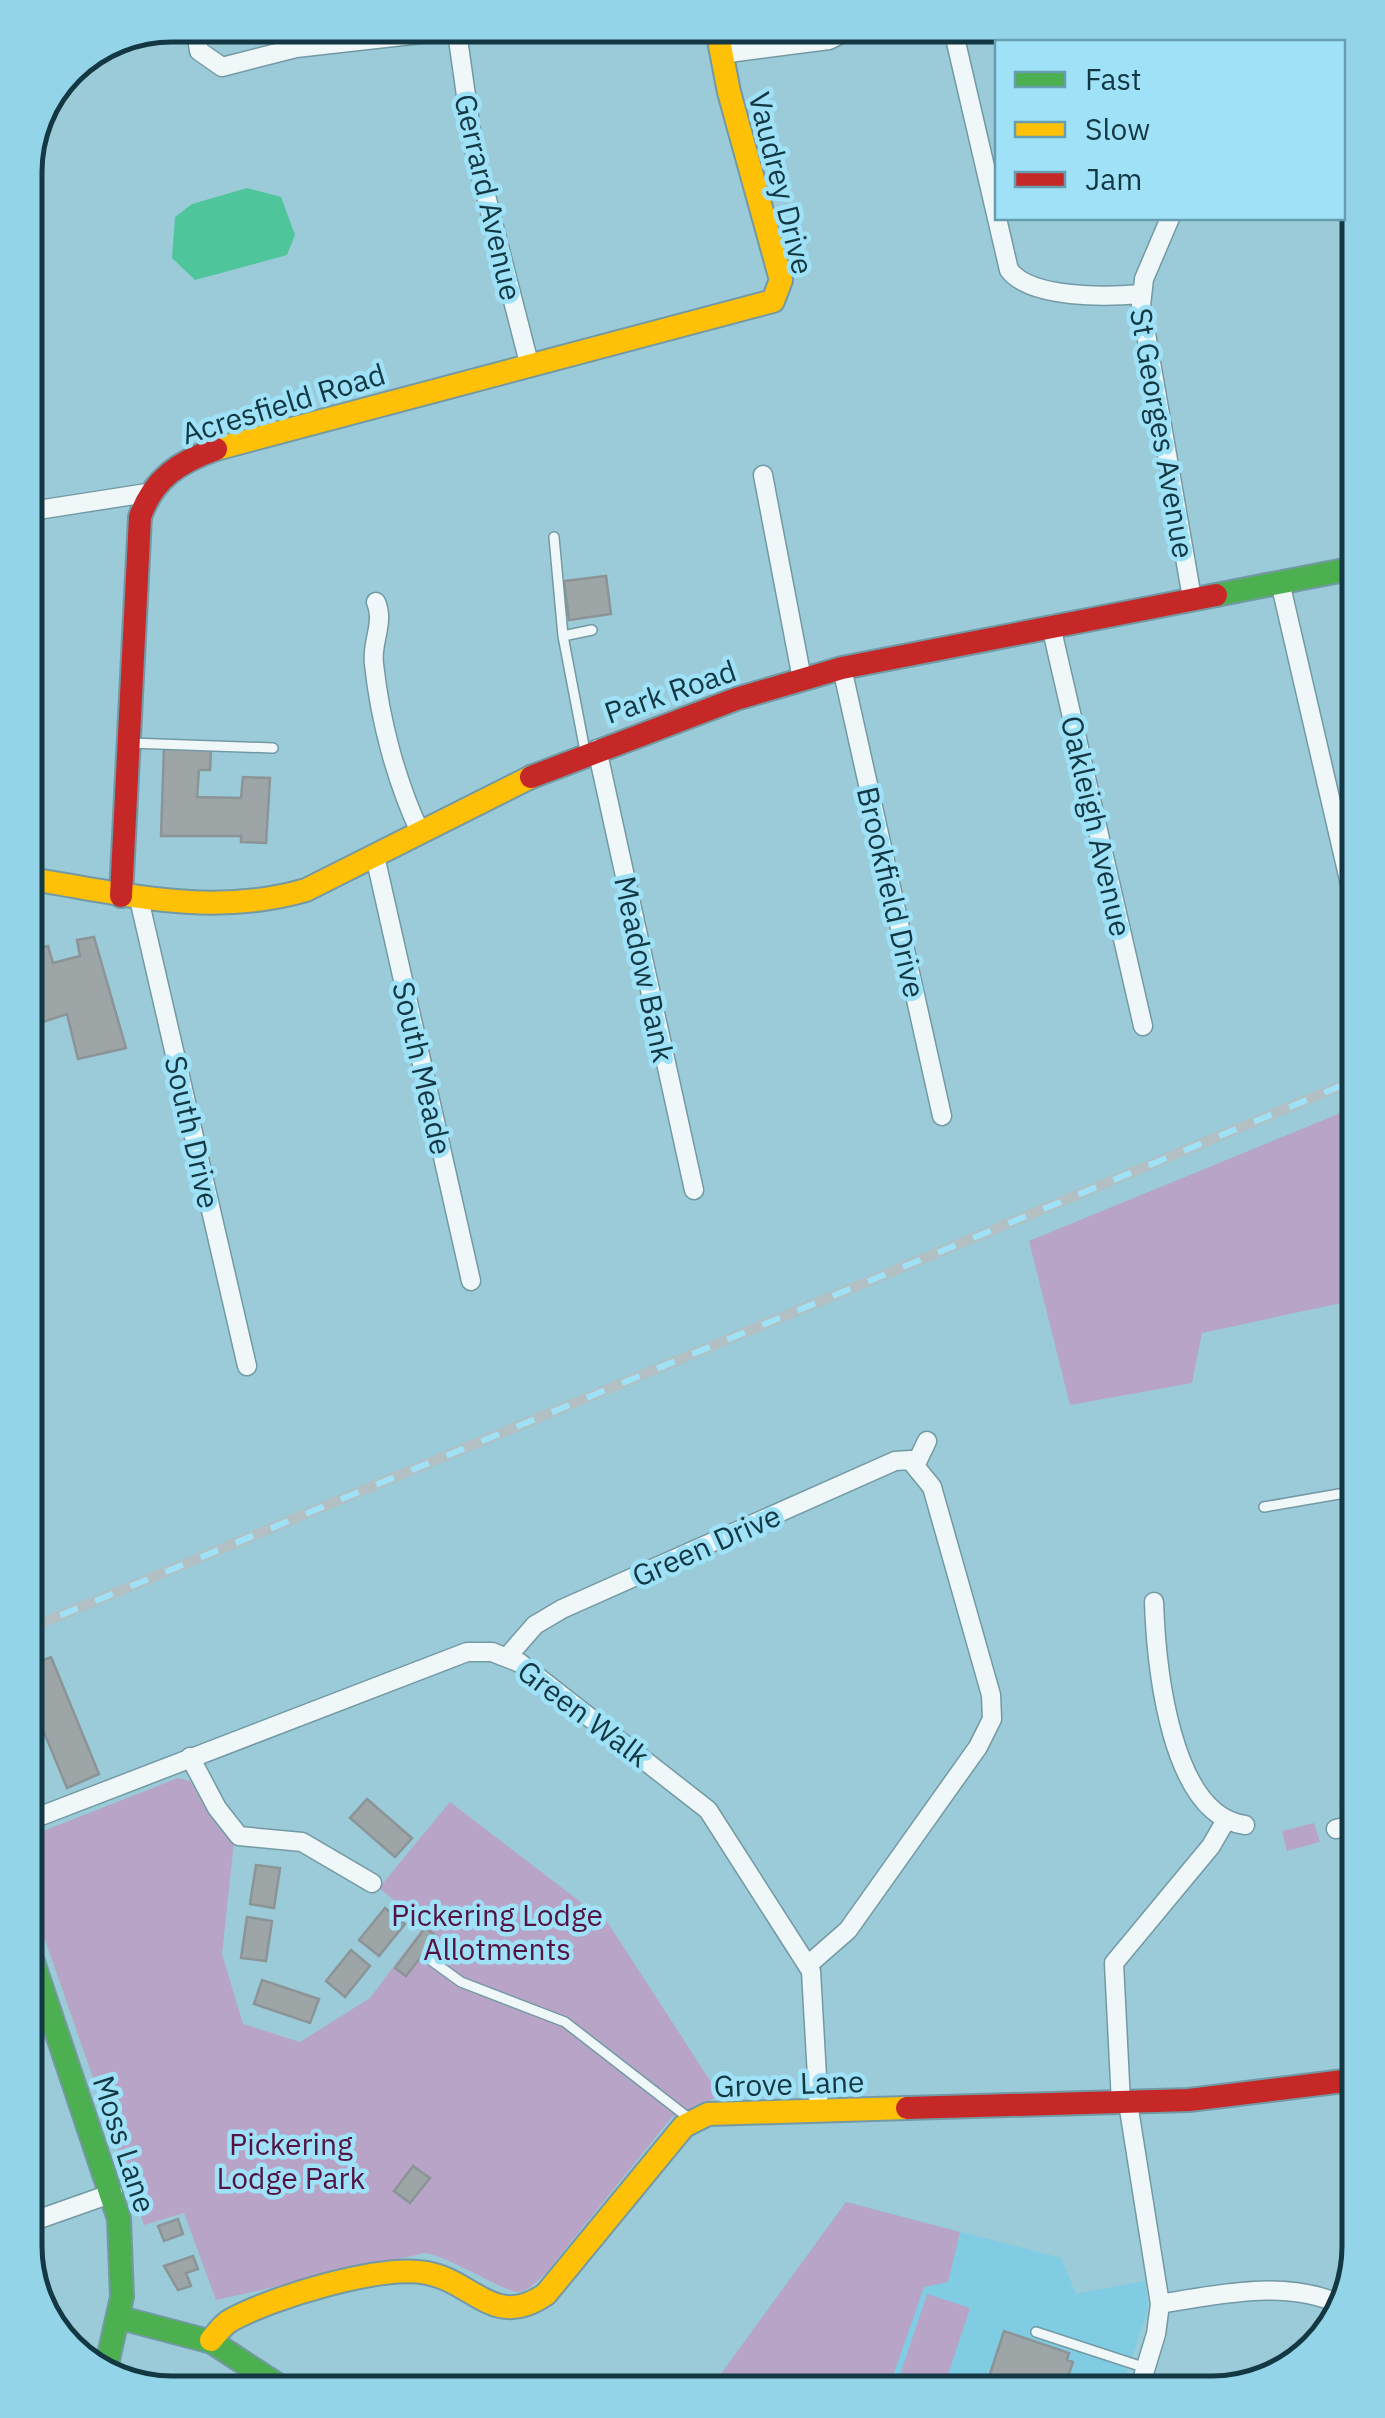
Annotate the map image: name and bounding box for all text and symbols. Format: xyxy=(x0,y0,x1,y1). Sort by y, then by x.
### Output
legend xyxy=(995,40,1345,220)
text: Fast xyxy=(1085,59,1142,98)
street label: Vaudrey Drive xyxy=(740,88,824,278)
street label: Gerrard Avenue xyxy=(446,90,532,304)
text: Slow xyxy=(1085,109,1150,148)
text: Jam xyxy=(1085,159,1143,198)
street label: St Georges Avenue xyxy=(1122,305,1204,561)
street label: Acresfield Road xyxy=(176,353,390,453)
street label: Park Road xyxy=(599,650,741,732)
street label: Oakleigh Avenue xyxy=(1053,712,1141,940)
street label: Brookfield Drive xyxy=(849,783,935,1001)
street label: Meadow Bank xyxy=(606,872,684,1066)
street label: South Meade xyxy=(384,978,462,1158)
street label: South Drive xyxy=(157,1052,229,1212)
street label: Green Drive xyxy=(626,1495,786,1595)
street label: Green Walk xyxy=(510,1651,658,1775)
park label: Pickering Lodge Allotments xyxy=(391,1895,603,1968)
street label: Grove Lane xyxy=(713,2061,865,2105)
street label: Moss Lane xyxy=(85,2071,165,2217)
park label: Pickering Lodge Park xyxy=(217,2124,366,2197)

